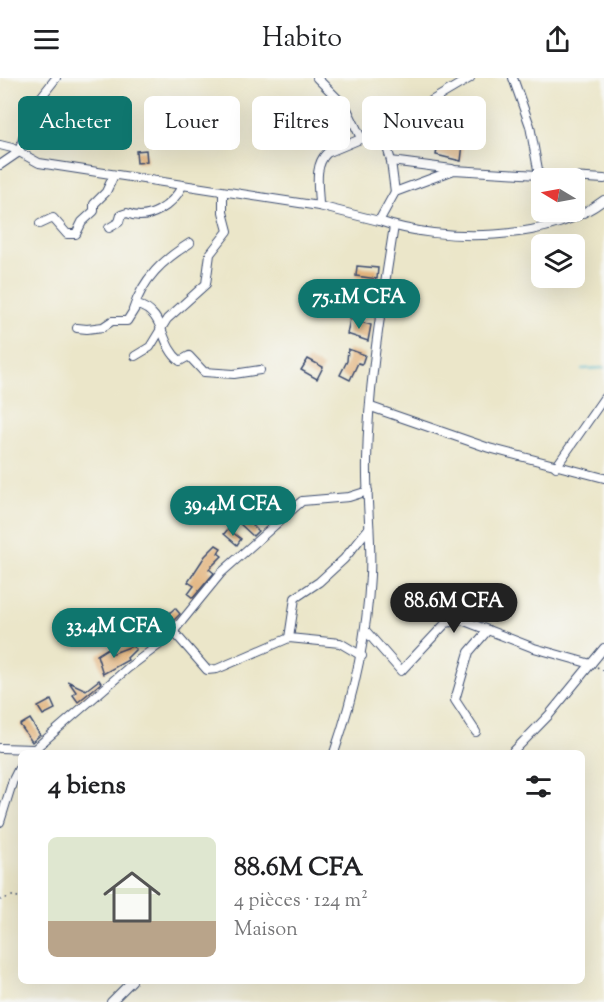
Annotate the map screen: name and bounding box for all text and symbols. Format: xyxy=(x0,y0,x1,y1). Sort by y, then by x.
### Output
text: Habito xyxy=(262,20,342,59)
icon: menu xyxy=(30,23,63,56)
icon: share xyxy=(541,23,574,56)
chip: Acheter xyxy=(18,96,132,150)
chip: Louer xyxy=(144,96,240,150)
chip: Filtres xyxy=(252,96,350,150)
chip: Nouveau xyxy=(362,96,486,150)
north arrow xyxy=(531,168,585,222)
map controls xyxy=(531,168,585,288)
button: layers xyxy=(531,234,585,288)
pin: 75.1M CFA xyxy=(290,279,428,330)
text: 75.1M CFA xyxy=(312,284,406,313)
pin: 39.4M CFA xyxy=(164,486,302,537)
text: 39.4M CFA xyxy=(184,491,282,520)
pin: 88.6M CFA xyxy=(385,583,523,634)
text: 88.6M CFA xyxy=(404,588,504,617)
pin: 33.4M CFA xyxy=(45,608,183,659)
text: 33.4M CFA xyxy=(66,613,162,642)
text: 4 biens xyxy=(48,768,126,805)
icon: filters xyxy=(522,770,555,803)
text: 88.6M CFA xyxy=(234,850,363,887)
icon: home xyxy=(96,861,168,933)
text: 4 pièces · 124 m² xyxy=(234,887,368,916)
text: Maison xyxy=(234,916,298,945)

